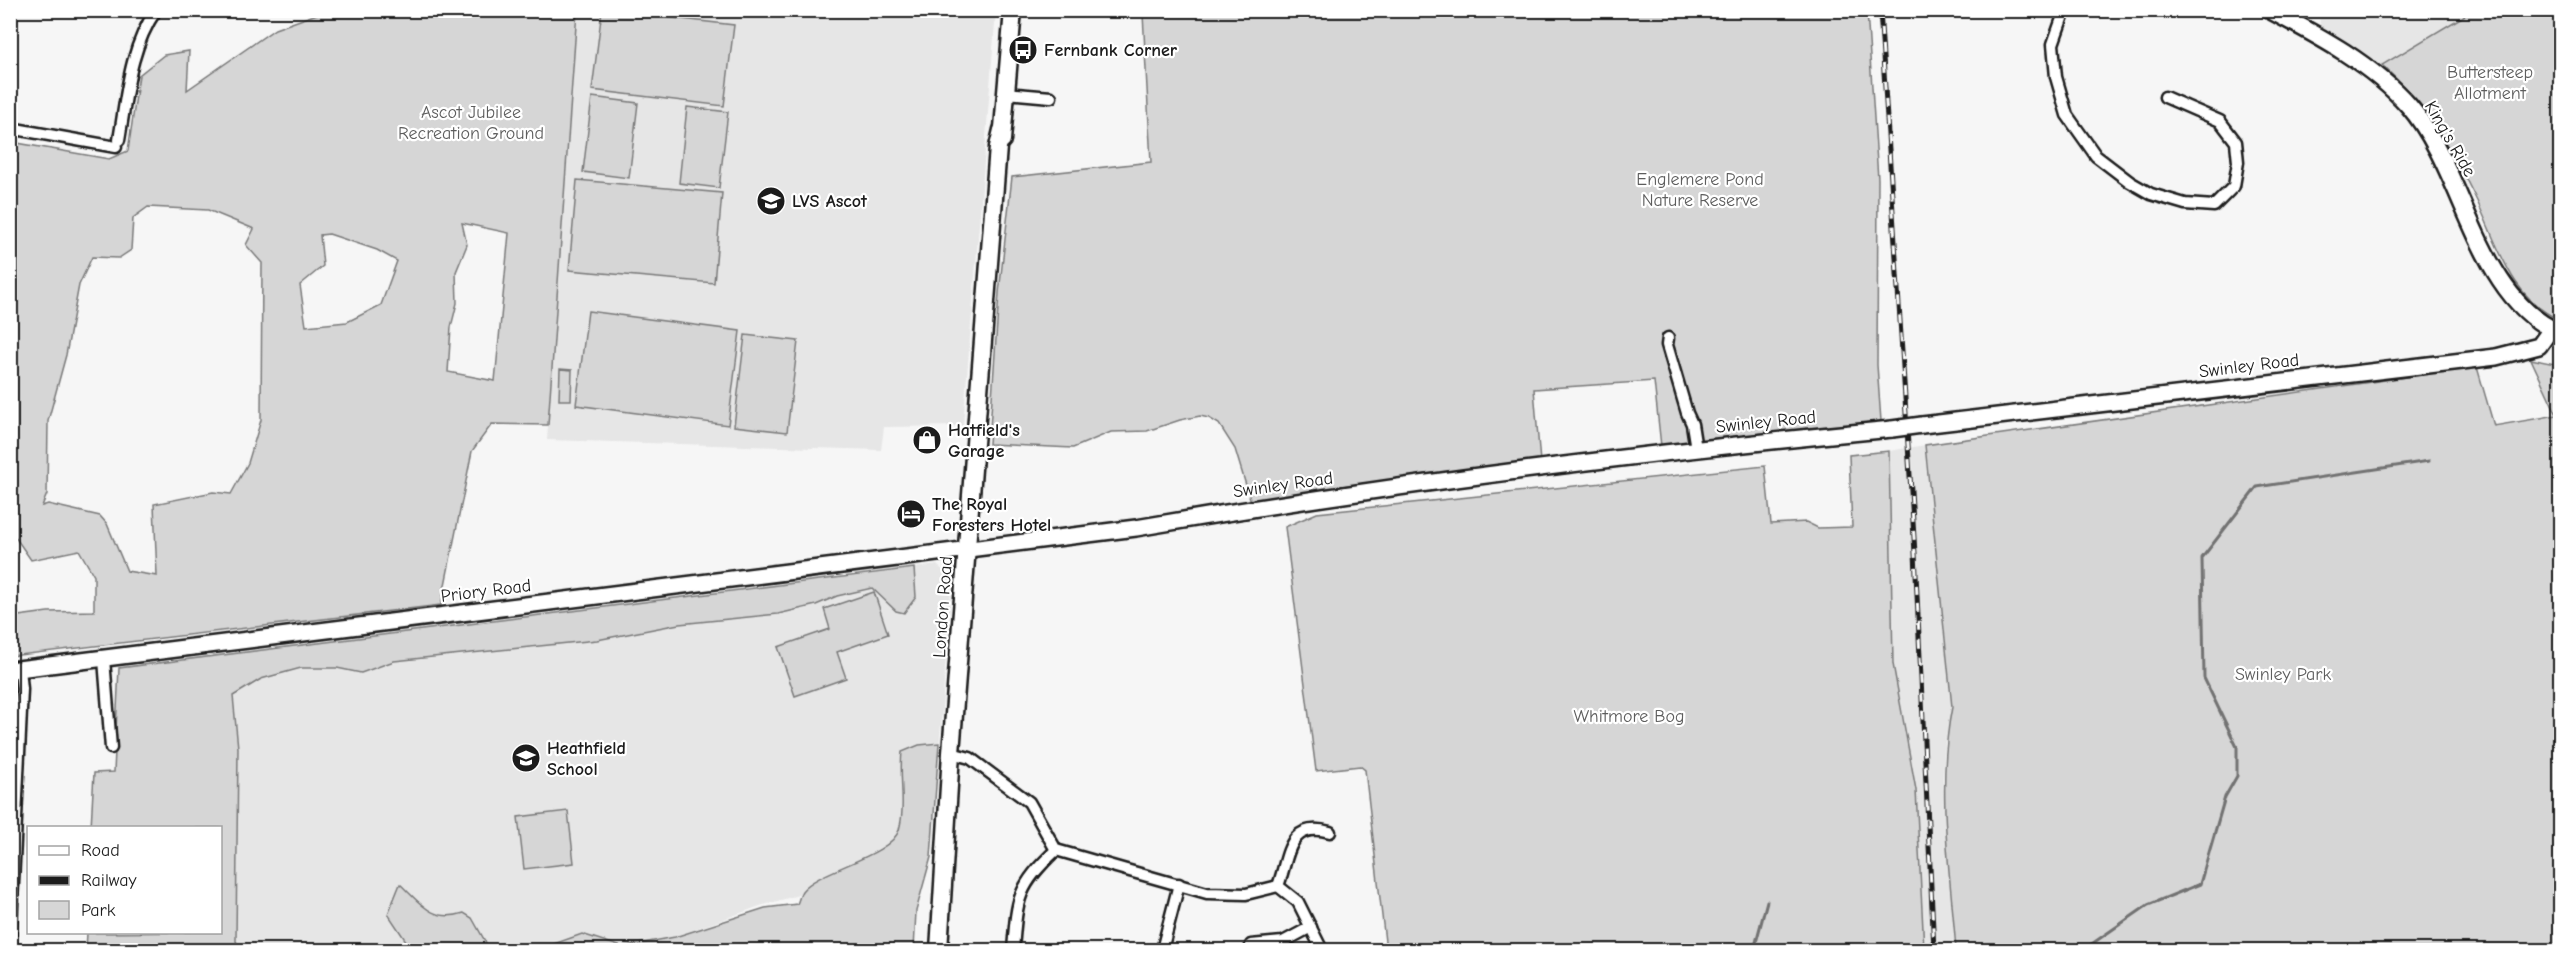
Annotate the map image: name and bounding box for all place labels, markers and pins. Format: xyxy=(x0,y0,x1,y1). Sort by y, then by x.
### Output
bus stop icon: Fernbank Corner xyxy=(1007,34,1039,66)
place label: Fernbank Corner xyxy=(1044,40,1178,61)
school or university icon: LVS Ascot xyxy=(755,185,787,217)
place label: LVS Ascot xyxy=(792,191,868,212)
place label: Hatfield's Garage xyxy=(948,420,1020,462)
shop icon: Hatfield's Garage xyxy=(911,424,943,456)
place label: The Royal Foresters Hotel xyxy=(932,494,1051,536)
hotel icon: The Royal Foresters Hotel xyxy=(895,498,927,530)
place label: Heathfield School xyxy=(547,738,626,780)
school or university icon: Heathfield School xyxy=(510,742,542,774)

